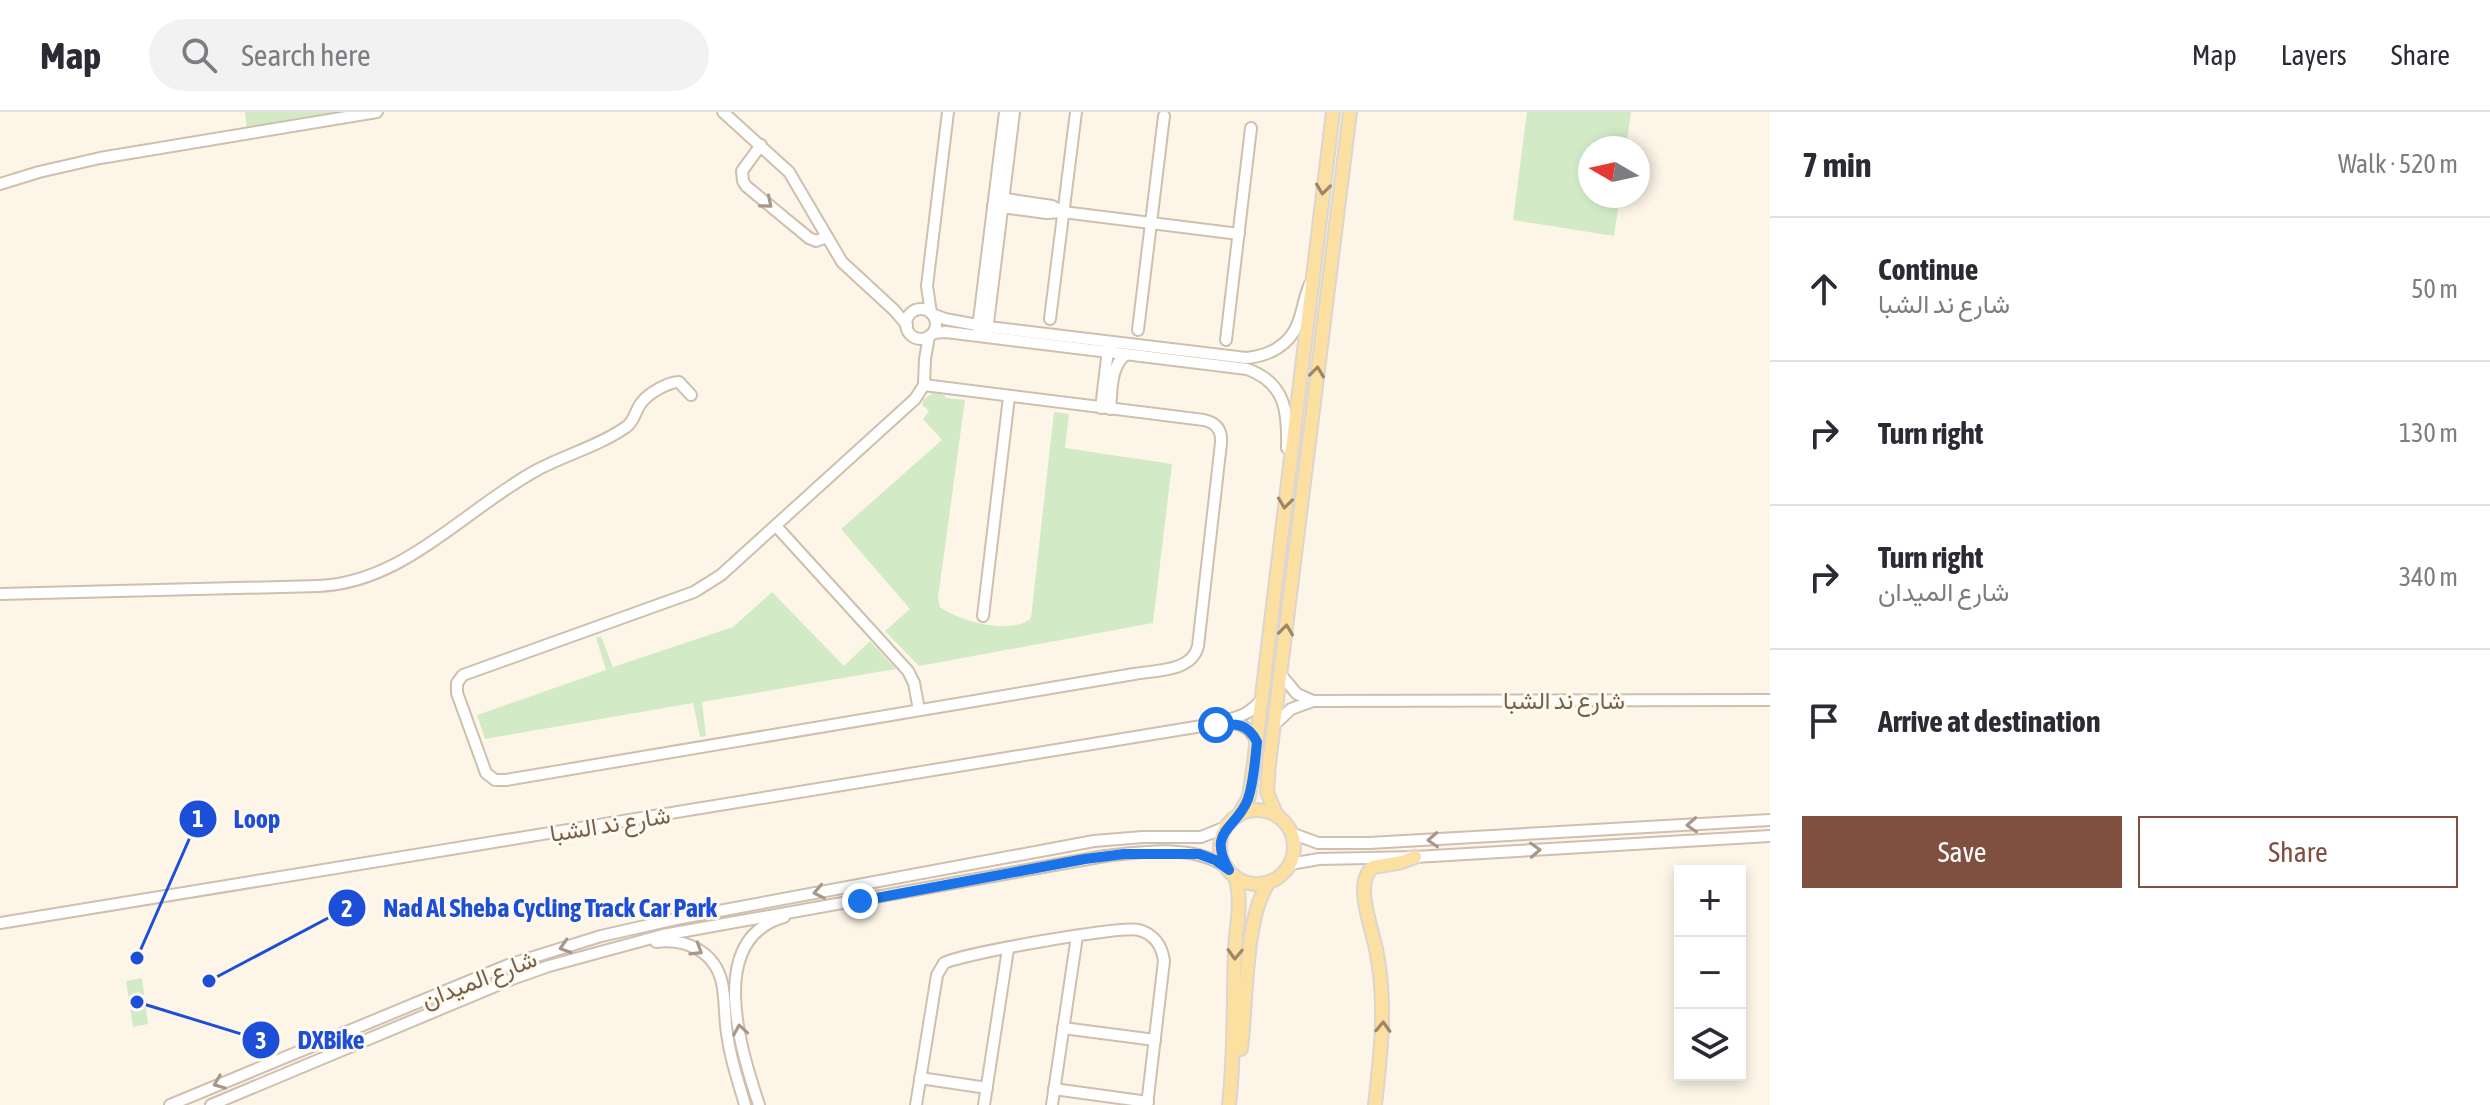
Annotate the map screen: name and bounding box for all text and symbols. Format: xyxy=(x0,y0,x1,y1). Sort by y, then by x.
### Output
search box xyxy=(149,19,709,91)
icon: search xyxy=(177,33,221,77)
text: Map xyxy=(40,34,101,77)
text: Search here xyxy=(241,38,371,72)
text: Map xyxy=(2192,39,2237,71)
text: Layers xyxy=(2281,39,2347,71)
text: Share xyxy=(2391,39,2450,71)
north arrow xyxy=(1578,136,1650,208)
text: 7 min xyxy=(1802,145,1871,184)
text: Walk · 520 m xyxy=(2338,149,2458,179)
one-way arrow xyxy=(1315,183,1332,196)
one-way arrow xyxy=(757,193,772,208)
text: Continue xyxy=(1878,252,1978,286)
icon: ahead xyxy=(1802,267,1846,311)
text: 50 m xyxy=(2411,274,2458,304)
text: شارع ند الشبا xyxy=(1878,289,2010,319)
one-way arrow xyxy=(1309,365,1326,378)
icon: right xyxy=(1802,411,1846,455)
text: Turn right xyxy=(1878,416,1984,450)
text: 130 m xyxy=(2399,418,2458,448)
one-way arrow xyxy=(1276,497,1293,510)
text: Turn right xyxy=(1878,540,1984,574)
icon: right xyxy=(1802,555,1846,599)
text: 340 m xyxy=(2399,562,2458,592)
text: شارع الميدان xyxy=(1878,577,2009,607)
one-way arrow xyxy=(1278,623,1295,636)
street label: شارع ند الشبا xyxy=(1503,687,1625,717)
icon: arrive xyxy=(1802,699,1846,743)
text: Arrive at destination xyxy=(1878,704,2100,738)
route start xyxy=(1198,707,1234,743)
callout: Loop xyxy=(178,794,297,844)
street label: شارع ند الشبا xyxy=(548,801,673,850)
text: Loop xyxy=(234,804,280,834)
text: 1 xyxy=(192,805,204,832)
one-way arrow xyxy=(1685,816,1698,833)
button: Save xyxy=(1802,816,2122,888)
button: Share xyxy=(2138,816,2458,888)
one-way arrow xyxy=(1426,831,1439,848)
one-way arrow xyxy=(1529,842,1542,859)
map controls xyxy=(1674,865,1746,1081)
button: + xyxy=(1674,865,1746,937)
callout: Nad Al Sheba Cycling Track Car Park xyxy=(327,883,733,933)
one-way arrow xyxy=(812,883,826,900)
route end xyxy=(842,883,878,919)
text: Nad Al Sheba Cycling Track Car Park xyxy=(383,893,718,923)
text: 2 xyxy=(341,895,353,922)
button: − xyxy=(1674,937,1746,1009)
one-way arrow xyxy=(559,938,573,954)
one-way arrow xyxy=(688,941,703,956)
street label: شارع الميدان xyxy=(418,945,541,1016)
one-way arrow xyxy=(1227,948,1244,961)
button: layers xyxy=(1674,1009,1746,1081)
callout: DXBike xyxy=(241,1015,380,1065)
one-way arrow xyxy=(1374,1020,1391,1033)
one-way arrow xyxy=(732,1023,749,1036)
text: DXBike xyxy=(298,1025,365,1055)
text: 3 xyxy=(255,1027,267,1054)
one-way arrow xyxy=(213,1074,227,1090)

